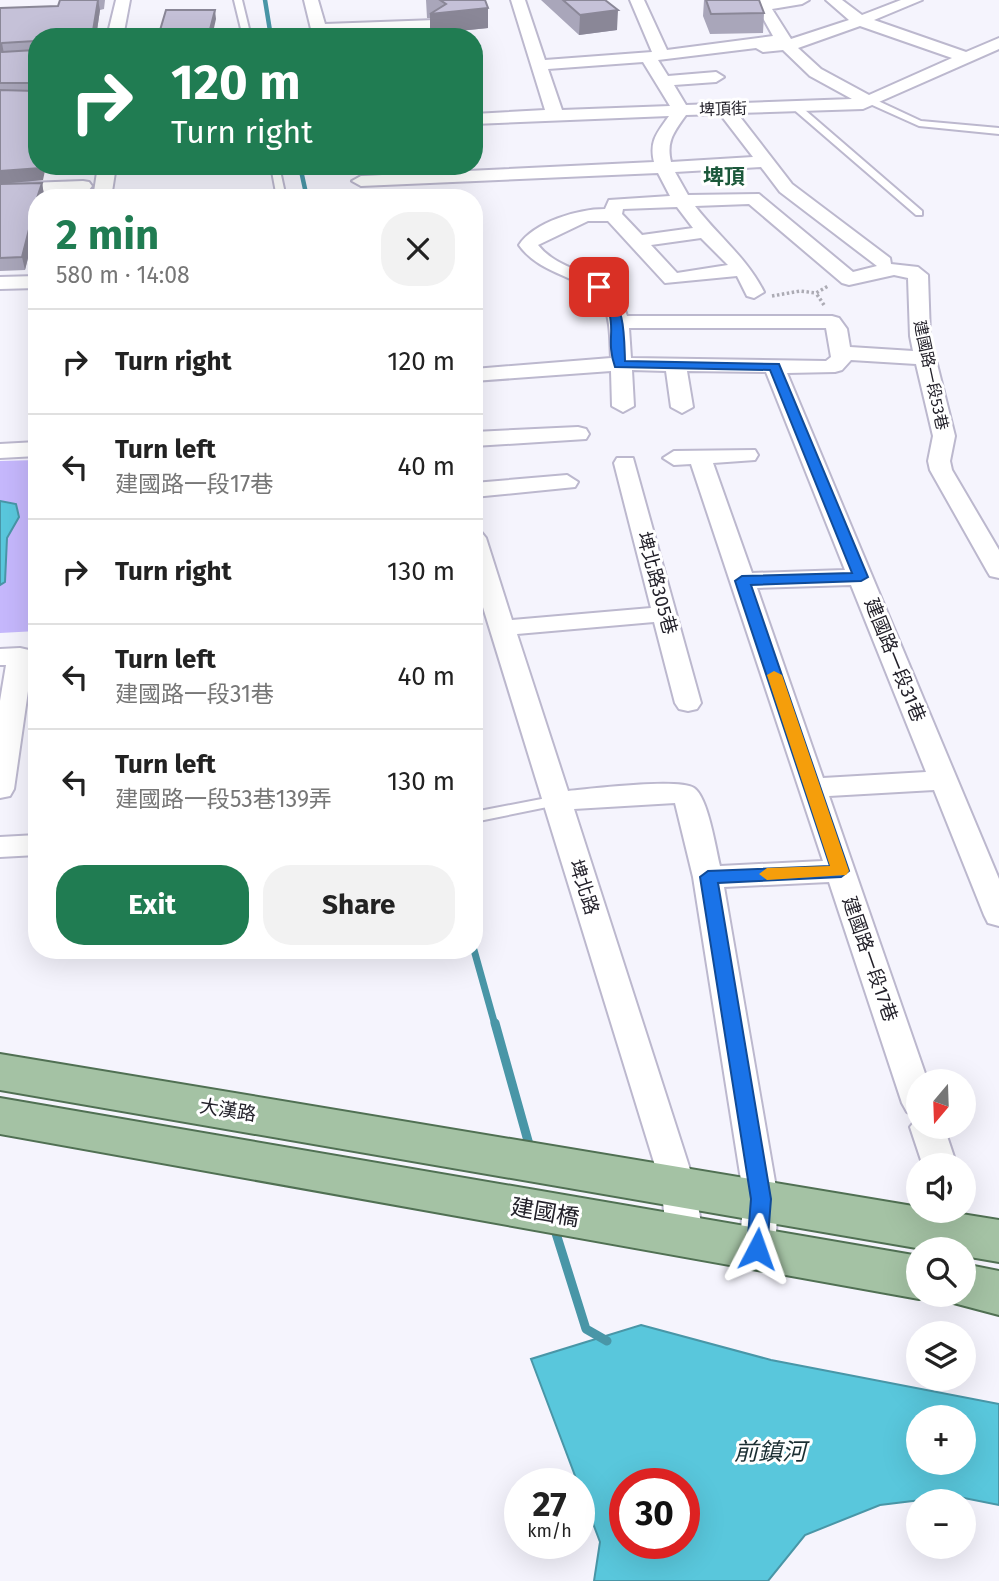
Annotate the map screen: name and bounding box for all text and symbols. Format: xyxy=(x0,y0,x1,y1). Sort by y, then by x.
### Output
text: 120 m xyxy=(171,53,301,112)
icon: right xyxy=(56,56,147,147)
street label: 埤頂街 xyxy=(699,99,747,119)
text: Turn right xyxy=(171,113,313,151)
district label: 埤頂 xyxy=(703,164,745,190)
text: 2 min xyxy=(56,210,159,260)
button: close xyxy=(381,212,455,286)
pin xyxy=(569,257,629,317)
text: 580 m · 14:08 xyxy=(56,261,190,289)
icon: arrive xyxy=(580,268,618,306)
street label: 建國路一段53巷 xyxy=(910,318,952,432)
icon: right xyxy=(56,343,94,381)
text: Turn right xyxy=(115,346,232,377)
text: 120 m xyxy=(387,346,455,377)
text: Turn left xyxy=(115,434,216,465)
icon: left xyxy=(56,448,94,486)
text: 40 m xyxy=(397,451,455,482)
text: 建國路一段17巷 xyxy=(115,470,273,498)
street label: 埤北路305巷 xyxy=(632,529,682,637)
icon: right xyxy=(56,553,94,591)
text: Turn right xyxy=(115,556,232,587)
text: 130 m xyxy=(387,556,455,587)
street label: 建國路一段31巷 xyxy=(860,595,930,725)
text: Turn left xyxy=(115,644,216,675)
icon: left xyxy=(56,658,94,696)
text: 40 m xyxy=(397,661,455,692)
text: 建國路一段31巷 xyxy=(115,680,274,708)
text: Turn left xyxy=(115,749,216,780)
icon: left xyxy=(56,763,94,801)
text: 130 m xyxy=(387,766,455,797)
text: 建國路一段53巷139弄 xyxy=(115,785,332,813)
street label: 埤北路 xyxy=(564,856,604,918)
button: Exit xyxy=(56,865,249,945)
button: Share xyxy=(263,865,455,945)
street label: 建國路一段17巷 xyxy=(838,893,902,1025)
north arrow xyxy=(906,1069,976,1139)
map controls xyxy=(906,1069,976,1559)
street label: 大漢路 xyxy=(198,1094,258,1126)
button: sound xyxy=(906,1153,976,1223)
street label: 建國橋 xyxy=(509,1192,581,1232)
position arrow xyxy=(720,1212,794,1286)
button: search xyxy=(906,1237,976,1307)
button: layers xyxy=(906,1321,976,1391)
button: + xyxy=(906,1405,976,1475)
water label: 前鎮河 xyxy=(734,1438,810,1466)
speed limit sign: 30 xyxy=(609,1468,700,1559)
text: 27 xyxy=(532,1483,567,1525)
button: − xyxy=(906,1489,976,1559)
text: km/h xyxy=(527,1520,572,1542)

